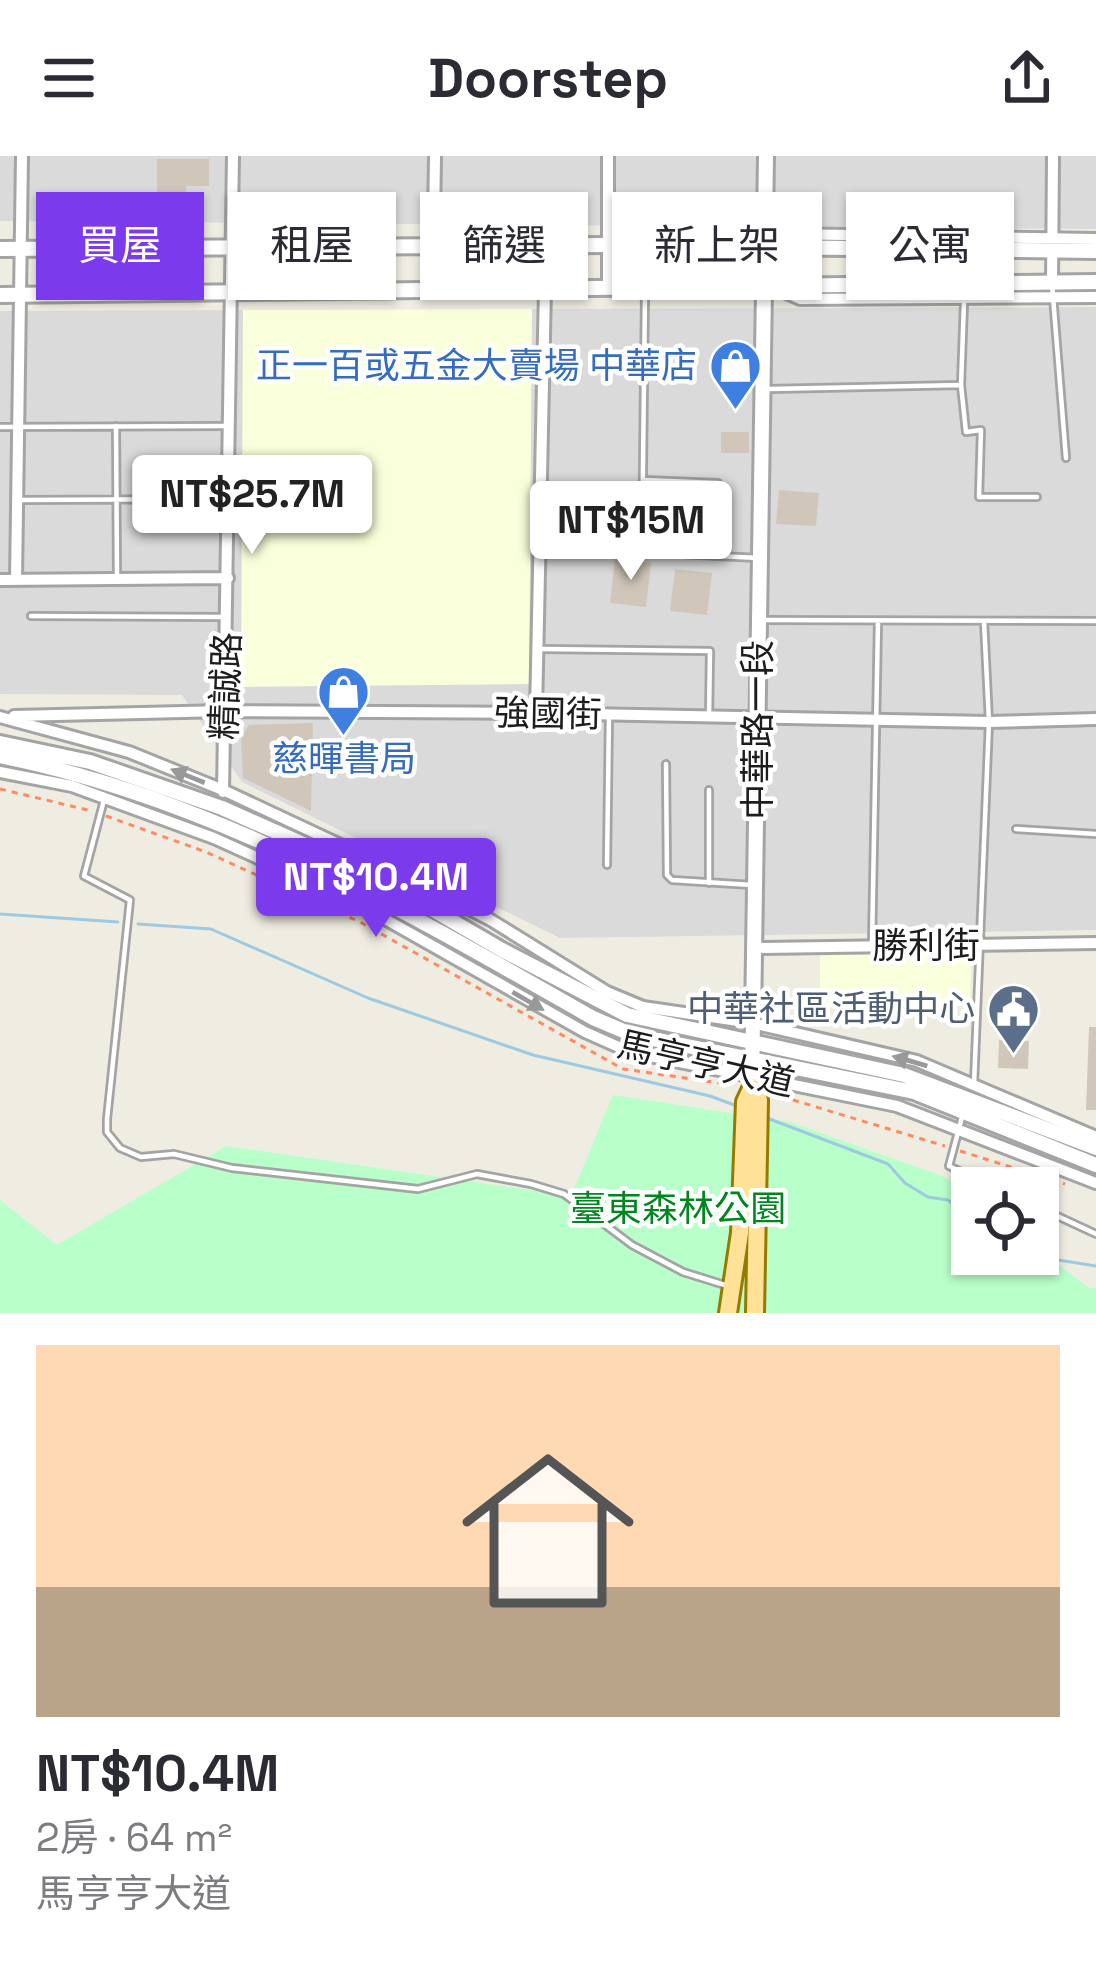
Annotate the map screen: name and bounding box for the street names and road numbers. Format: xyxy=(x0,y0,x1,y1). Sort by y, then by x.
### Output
street label: 精誠路 xyxy=(201,631,251,741)
street label: 中華路一段 xyxy=(735,640,781,820)
street label: 強國街 xyxy=(494,690,602,738)
street label: 勝利街 xyxy=(872,923,980,969)
street label: 馬亨亨大道 xyxy=(613,1021,799,1107)

